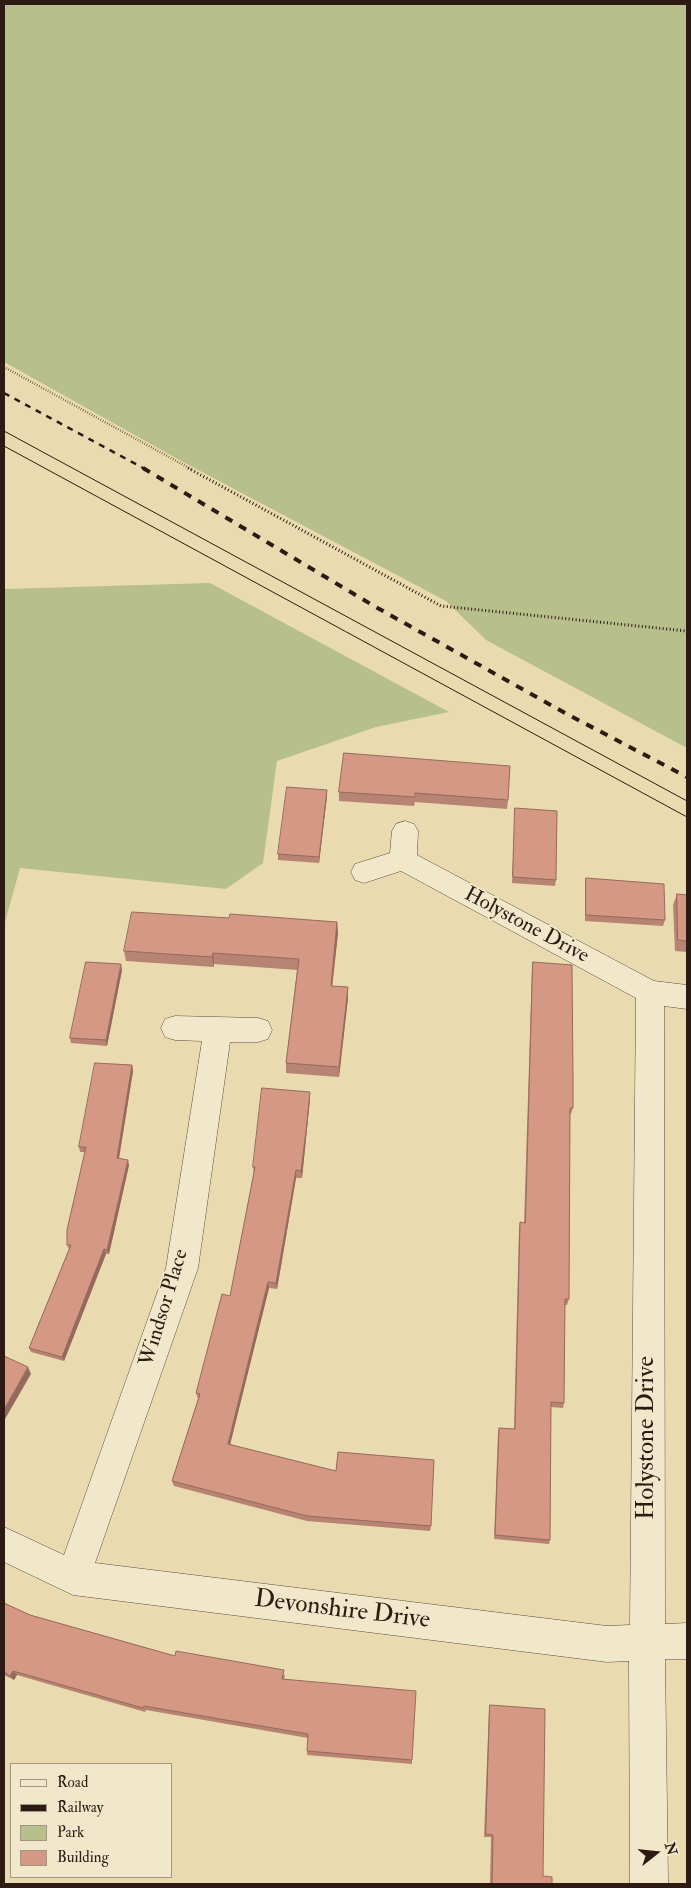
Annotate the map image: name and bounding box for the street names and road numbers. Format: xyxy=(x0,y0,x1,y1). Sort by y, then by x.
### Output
street label: Holystone Drive xyxy=(459,883,593,969)
street label: Windsor Place xyxy=(135,1246,195,1370)
street label: Holystone Drive xyxy=(633,1356,663,1520)
street label: Devonshire Drive xyxy=(252,1585,432,1637)

